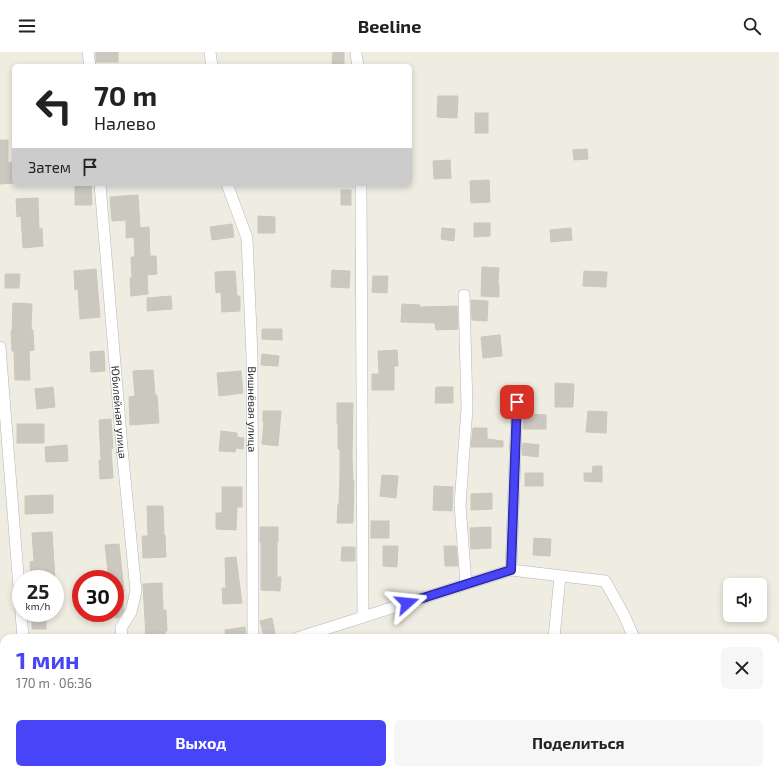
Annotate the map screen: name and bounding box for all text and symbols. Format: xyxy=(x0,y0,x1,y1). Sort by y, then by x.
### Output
icon: menu xyxy=(16,15,38,37)
text: Beeline xyxy=(358,15,421,37)
icon: search xyxy=(741,15,763,37)
text: 70 m xyxy=(94,78,157,112)
icon: left xyxy=(28,80,80,132)
text: Налево xyxy=(94,112,156,134)
icon: arrive xyxy=(79,156,101,178)
text: Затем xyxy=(28,158,71,176)
street label: Юбилейная улица xyxy=(109,365,130,459)
street label: Вишнёвая улица xyxy=(245,366,259,452)
pin xyxy=(500,385,534,419)
icon: arrive xyxy=(506,391,528,413)
speed limit sign: 30 xyxy=(72,570,124,622)
map controls xyxy=(723,578,767,622)
button: sound xyxy=(723,578,767,622)
text: 25 xyxy=(27,579,49,603)
position arrow xyxy=(386,582,428,624)
text: km/h xyxy=(26,600,50,612)
text: 1 мин xyxy=(16,645,80,674)
button: close xyxy=(721,647,763,689)
text: 170 m · 06:36 xyxy=(16,675,92,691)
button: Выход xyxy=(16,720,386,766)
button: Поделиться xyxy=(394,720,763,766)

